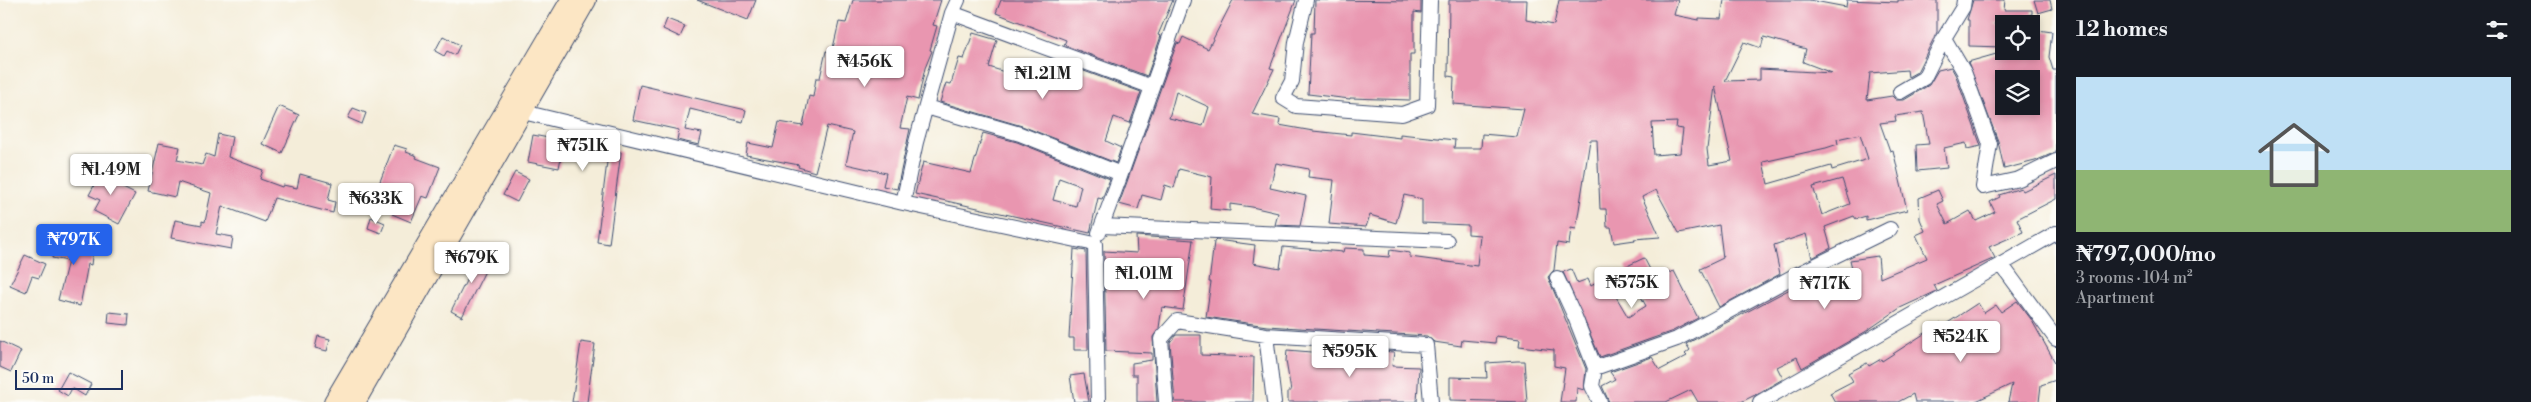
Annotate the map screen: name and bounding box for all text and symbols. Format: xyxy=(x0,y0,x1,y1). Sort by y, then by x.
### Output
map controls xyxy=(1995,15,2040,115)
button: locate xyxy=(1995,15,2040,60)
icon: filters xyxy=(2483,16,2511,44)
text: 12 homes xyxy=(2076,17,2168,43)
pin: ₦456K xyxy=(830,46,900,88)
text: ₦456K xyxy=(837,52,893,72)
pin: ₦1.21M xyxy=(1002,58,1084,100)
text: ₦1.21M xyxy=(1015,64,1071,84)
button: layers xyxy=(1995,70,2040,115)
icon: home xyxy=(2249,110,2339,200)
pin: ₦751K xyxy=(548,130,618,172)
text: ₦751K xyxy=(557,136,609,156)
pin: ₦1.49M xyxy=(70,154,152,196)
text: ₦1.49M xyxy=(81,160,141,180)
pin: ₦633K xyxy=(341,182,411,225)
text: ₦633K xyxy=(349,189,403,209)
pin: ₦797K xyxy=(39,224,109,266)
text: ₦797K xyxy=(47,230,101,250)
pin: ₦679K xyxy=(437,242,507,284)
text: ₦797,000/mo xyxy=(2076,242,2216,268)
text: ₦679K xyxy=(445,248,499,268)
pin: ₦1.01M xyxy=(1103,258,1185,300)
text: ₦1.01M xyxy=(1115,264,1173,284)
pin: ₦575K xyxy=(1597,266,1667,309)
pin: ₦717K xyxy=(1790,268,1860,310)
text: 3 rooms · 104 m² xyxy=(2076,268,2193,288)
text: ₦575K xyxy=(1605,273,1659,293)
text: ₦717K xyxy=(1800,274,1850,294)
text: Apartment xyxy=(2076,288,2155,308)
pin: ₦524K xyxy=(1926,320,1996,363)
text: ₦524K xyxy=(1933,327,1989,347)
pin: ₦595K xyxy=(1315,336,1385,378)
text: ₦595K xyxy=(1323,342,1377,362)
scale bar xyxy=(15,367,122,390)
text: 50 m xyxy=(22,370,54,388)

